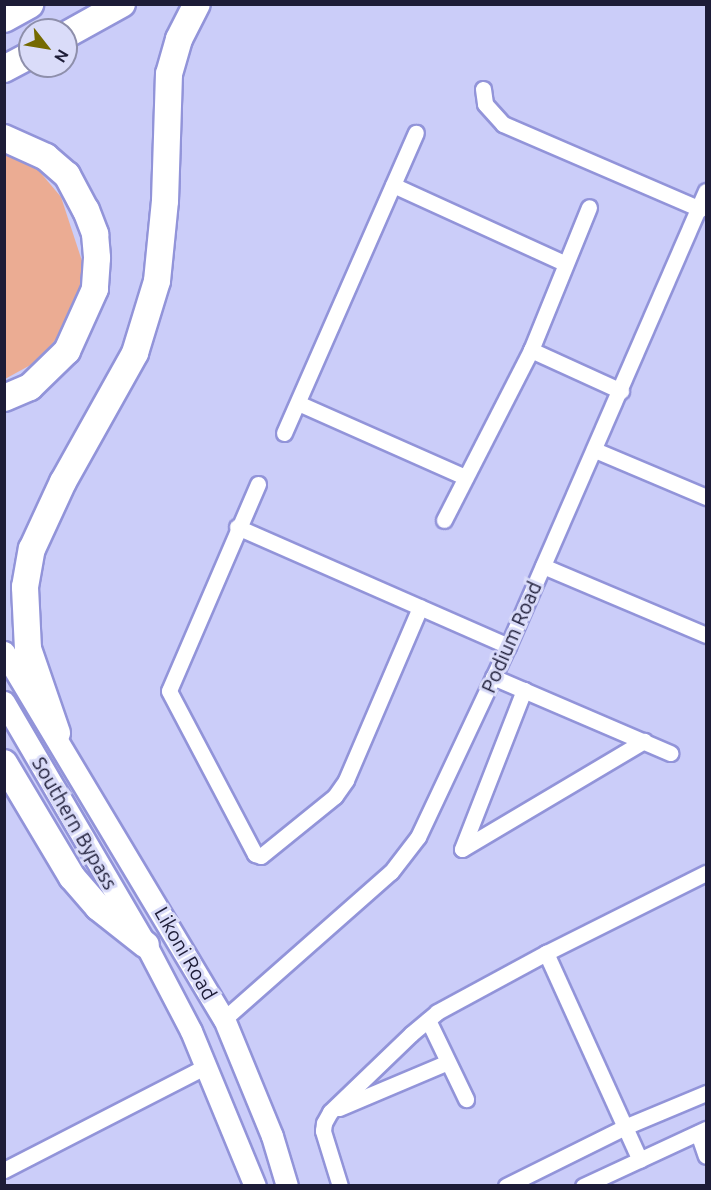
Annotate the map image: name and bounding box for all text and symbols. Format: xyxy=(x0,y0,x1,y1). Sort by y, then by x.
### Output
north arrow xyxy=(18,18,78,78)
text: N xyxy=(51,46,73,66)
street label: Podium Road xyxy=(476,578,546,696)
street label: Southern Bypass xyxy=(27,752,123,894)
street label: Likoni Road xyxy=(150,902,222,1004)

